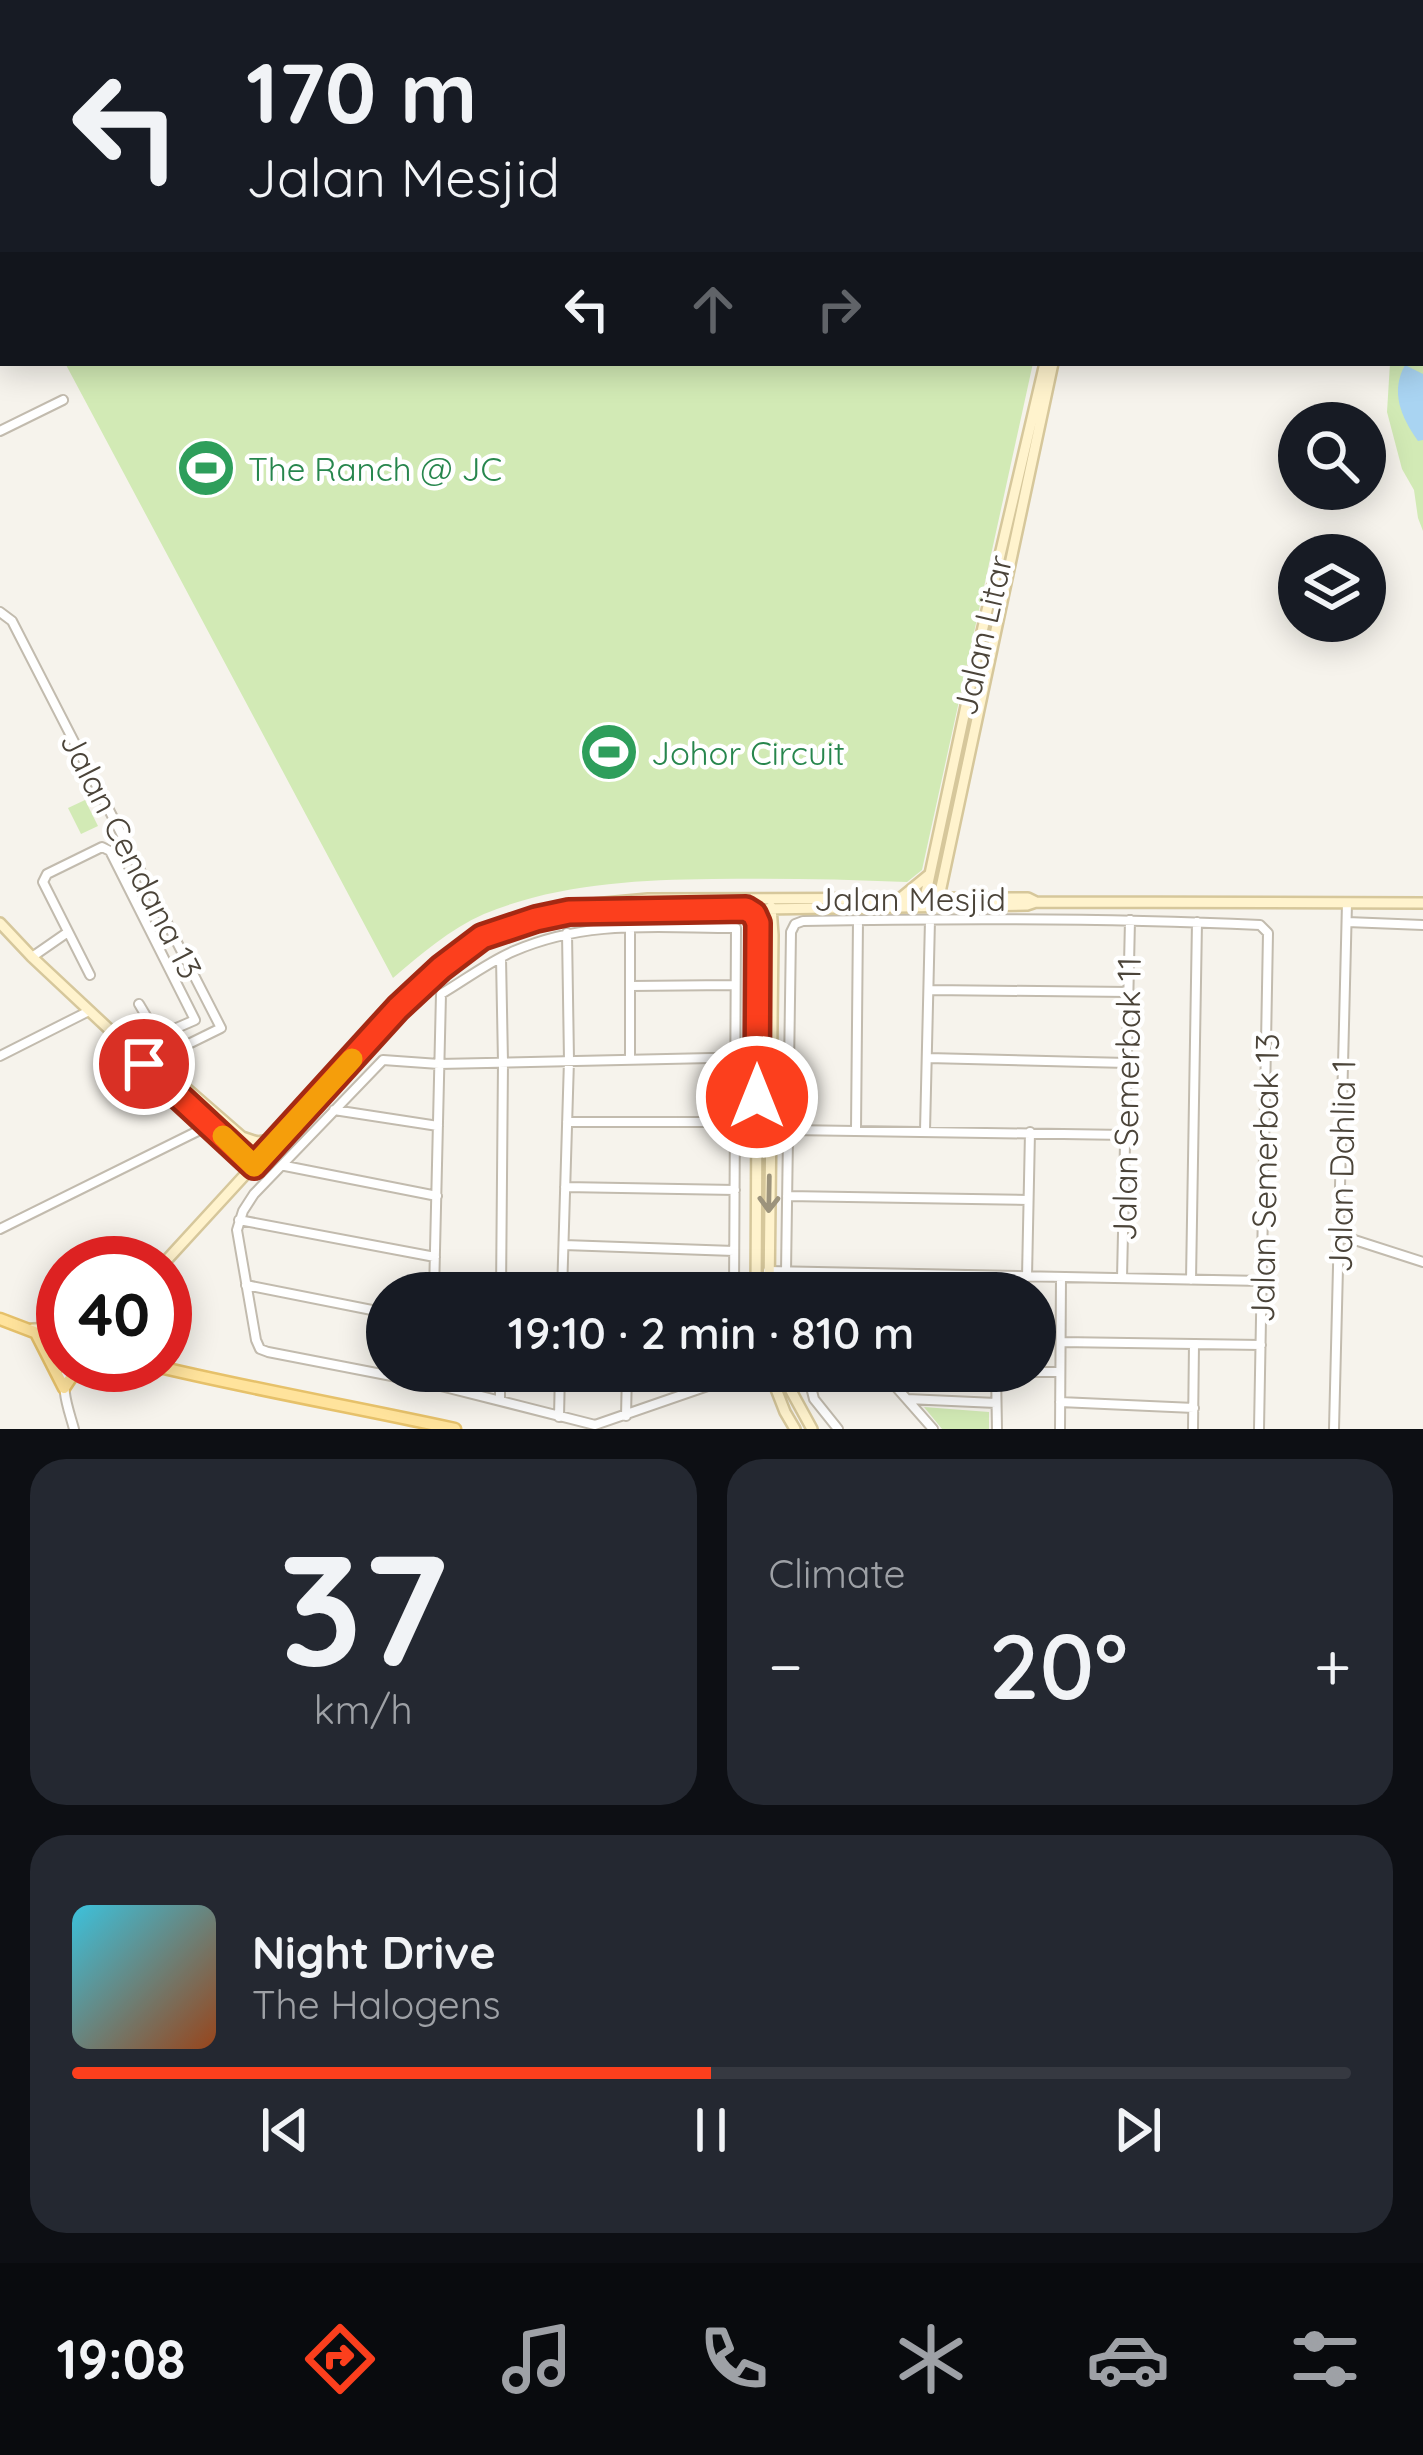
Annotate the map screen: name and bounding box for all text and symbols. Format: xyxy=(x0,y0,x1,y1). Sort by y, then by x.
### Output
text: 170 m xyxy=(246,39,477,144)
icon: left xyxy=(48,48,204,204)
text: Jalan Mesjid xyxy=(246,143,560,211)
icon: left xyxy=(554,276,620,342)
icon: ahead xyxy=(680,276,746,342)
icon: right xyxy=(806,276,872,342)
map controls xyxy=(1278,402,1386,642)
button: search xyxy=(1278,402,1386,510)
sports icon: The Ranch @ JC xyxy=(175,437,237,499)
place label: The Ranch @ JC xyxy=(248,448,502,489)
button: layers xyxy=(1278,534,1386,642)
street label: Jalan Litar xyxy=(944,551,1020,719)
sports icon: Johor Circuit xyxy=(578,721,640,783)
street label: Jalan Cendana 13 xyxy=(52,725,212,985)
place label: Johor Circuit xyxy=(651,732,845,773)
street label: Jalan Mesjid xyxy=(814,878,1006,919)
street label: Jalan Semerbak 11 xyxy=(1103,957,1149,1241)
pin xyxy=(93,1013,195,1115)
icon: arrive xyxy=(111,1031,177,1097)
street label: Jalan Semerbak 13 xyxy=(1241,1033,1287,1323)
position arrow xyxy=(694,1034,820,1160)
street label: Jalan Dahlia 1 xyxy=(1319,1059,1363,1273)
one-way arrow xyxy=(758,1174,781,1213)
speed limit sign: 40 xyxy=(36,1236,192,1392)
text: 19:10 · 2 min · 810 m xyxy=(508,1304,914,1360)
text: 37 xyxy=(279,1509,448,1704)
text: Climate xyxy=(769,1549,906,1598)
text: 20° xyxy=(989,1609,1128,1722)
text: − xyxy=(769,1624,803,1707)
text: + xyxy=(1314,1624,1351,1707)
text: km/h xyxy=(314,1685,413,1734)
text: Night Drive xyxy=(252,1924,496,1980)
text: The Halogens xyxy=(252,1980,501,2029)
icon: previous xyxy=(252,2097,318,2163)
icon: pause xyxy=(678,2097,744,2163)
icon: next xyxy=(1105,2097,1171,2163)
icon: directions xyxy=(298,2317,382,2401)
icon: music xyxy=(495,2317,579,2401)
icon: phone xyxy=(692,2317,776,2401)
icon: climate xyxy=(889,2317,973,2401)
icon: car xyxy=(1086,2317,1170,2401)
icon: filters xyxy=(1283,2317,1367,2401)
text: 19:08 xyxy=(56,2325,186,2393)

